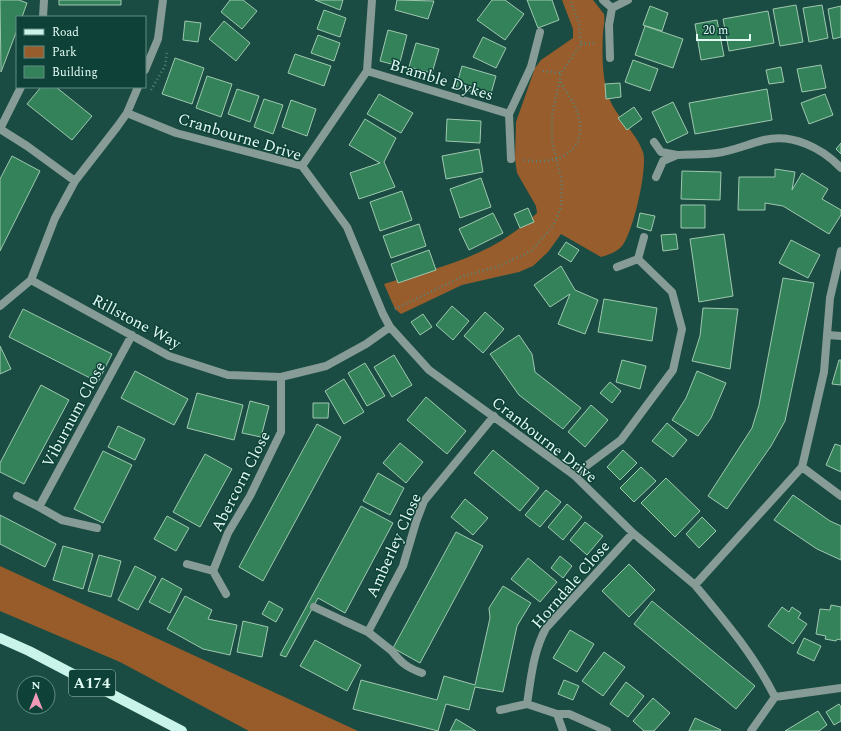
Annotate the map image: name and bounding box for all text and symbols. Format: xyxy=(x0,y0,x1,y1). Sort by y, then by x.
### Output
legend xyxy=(16,16,146,88)
scale bar xyxy=(697,16,750,42)
text: 20 m xyxy=(703,21,728,40)
text: Road xyxy=(52,23,79,42)
text: Park xyxy=(52,43,77,62)
street label: Bramble Dykes xyxy=(387,53,497,107)
text: Building xyxy=(52,63,98,82)
street label: Cranbourne Drive xyxy=(175,107,305,167)
street label: Rillstone Way xyxy=(88,288,187,356)
street label: Viburnum Close xyxy=(36,357,112,472)
street label: Cranbourne Drive xyxy=(486,391,602,489)
street label: Abercorn Close xyxy=(205,427,277,536)
street label: Amberley Close xyxy=(360,489,428,602)
street label: Horndale Close xyxy=(526,535,616,634)
road number: A174 xyxy=(69,670,115,696)
north arrow xyxy=(16,675,56,715)
text: N xyxy=(32,677,41,694)

